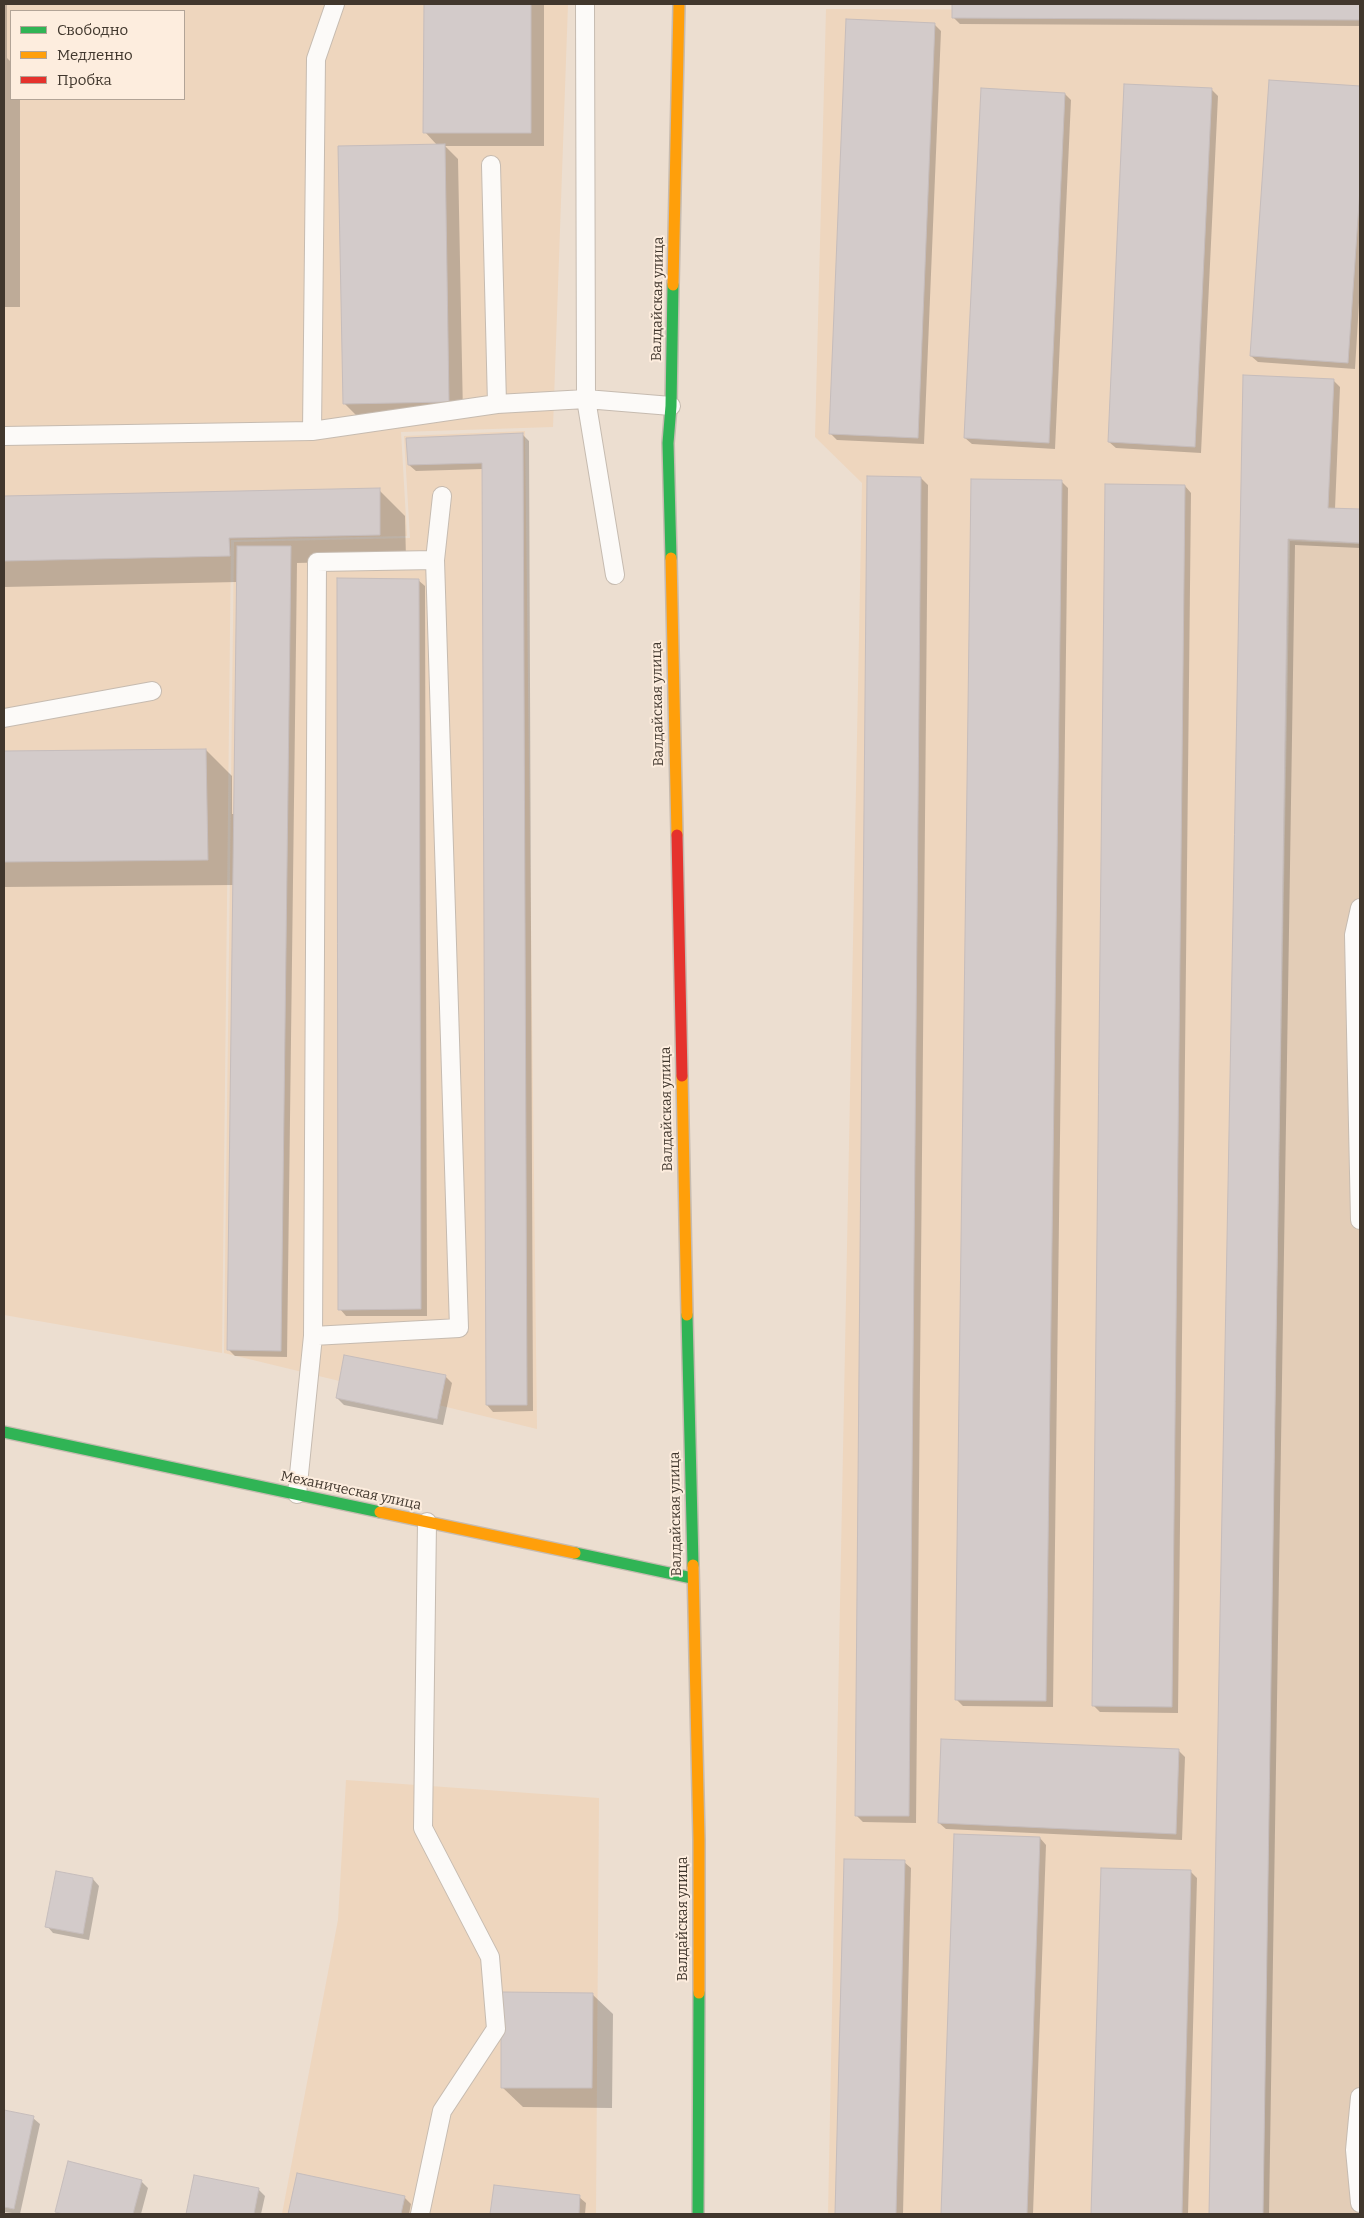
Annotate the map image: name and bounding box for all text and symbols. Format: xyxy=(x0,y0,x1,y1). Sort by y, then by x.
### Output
legend xyxy=(10,10,185,100)
text: Свободно xyxy=(57,21,128,39)
text: Медленно xyxy=(57,46,133,64)
text: Пробка xyxy=(57,71,112,89)
street label: Валдайская улица xyxy=(649,237,667,361)
street label: Валдайская улица xyxy=(649,642,667,766)
street label: Валдайская улица xyxy=(658,1047,676,1171)
street label: Валдайская улица xyxy=(667,1452,685,1576)
street label: Механическая улица xyxy=(279,1468,423,1514)
street label: Валдайская улица xyxy=(675,1857,691,1981)

